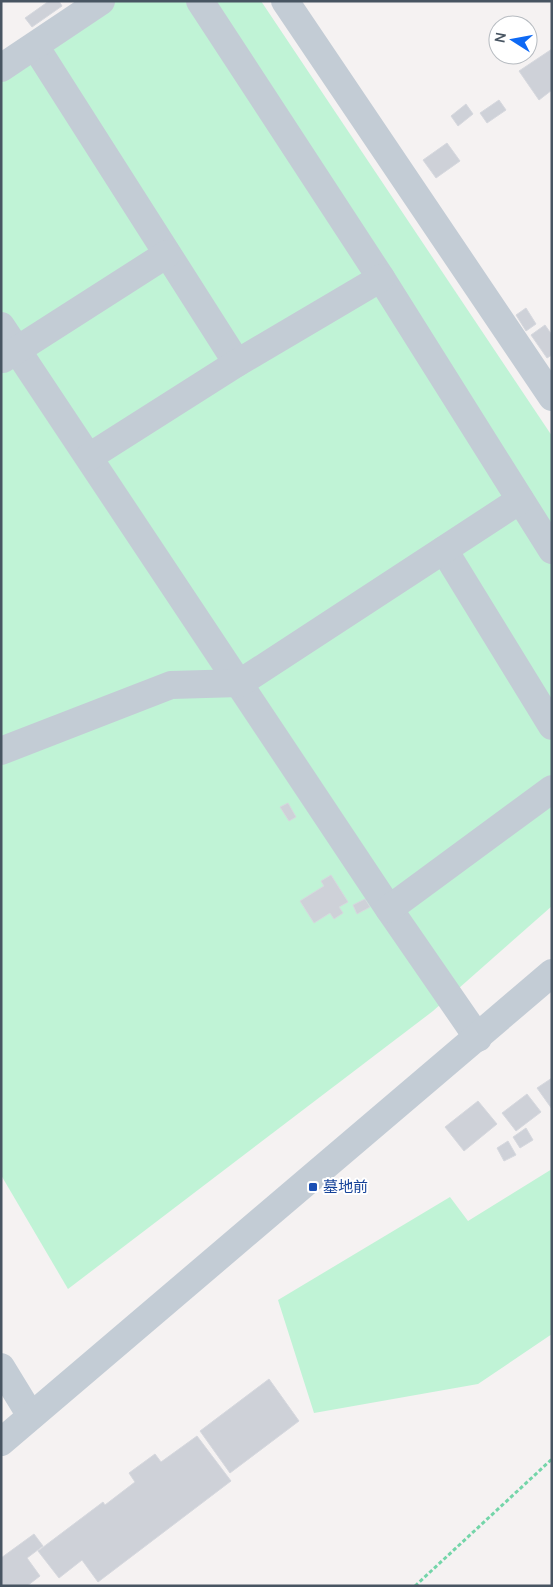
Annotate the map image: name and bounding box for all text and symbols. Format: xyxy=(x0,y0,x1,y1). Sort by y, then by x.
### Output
north arrow xyxy=(488,15,538,65)
text: N xyxy=(489,31,510,44)
place label: 墓地前 xyxy=(323,1176,368,1197)
marker: 墓地前 xyxy=(307,1181,319,1193)

